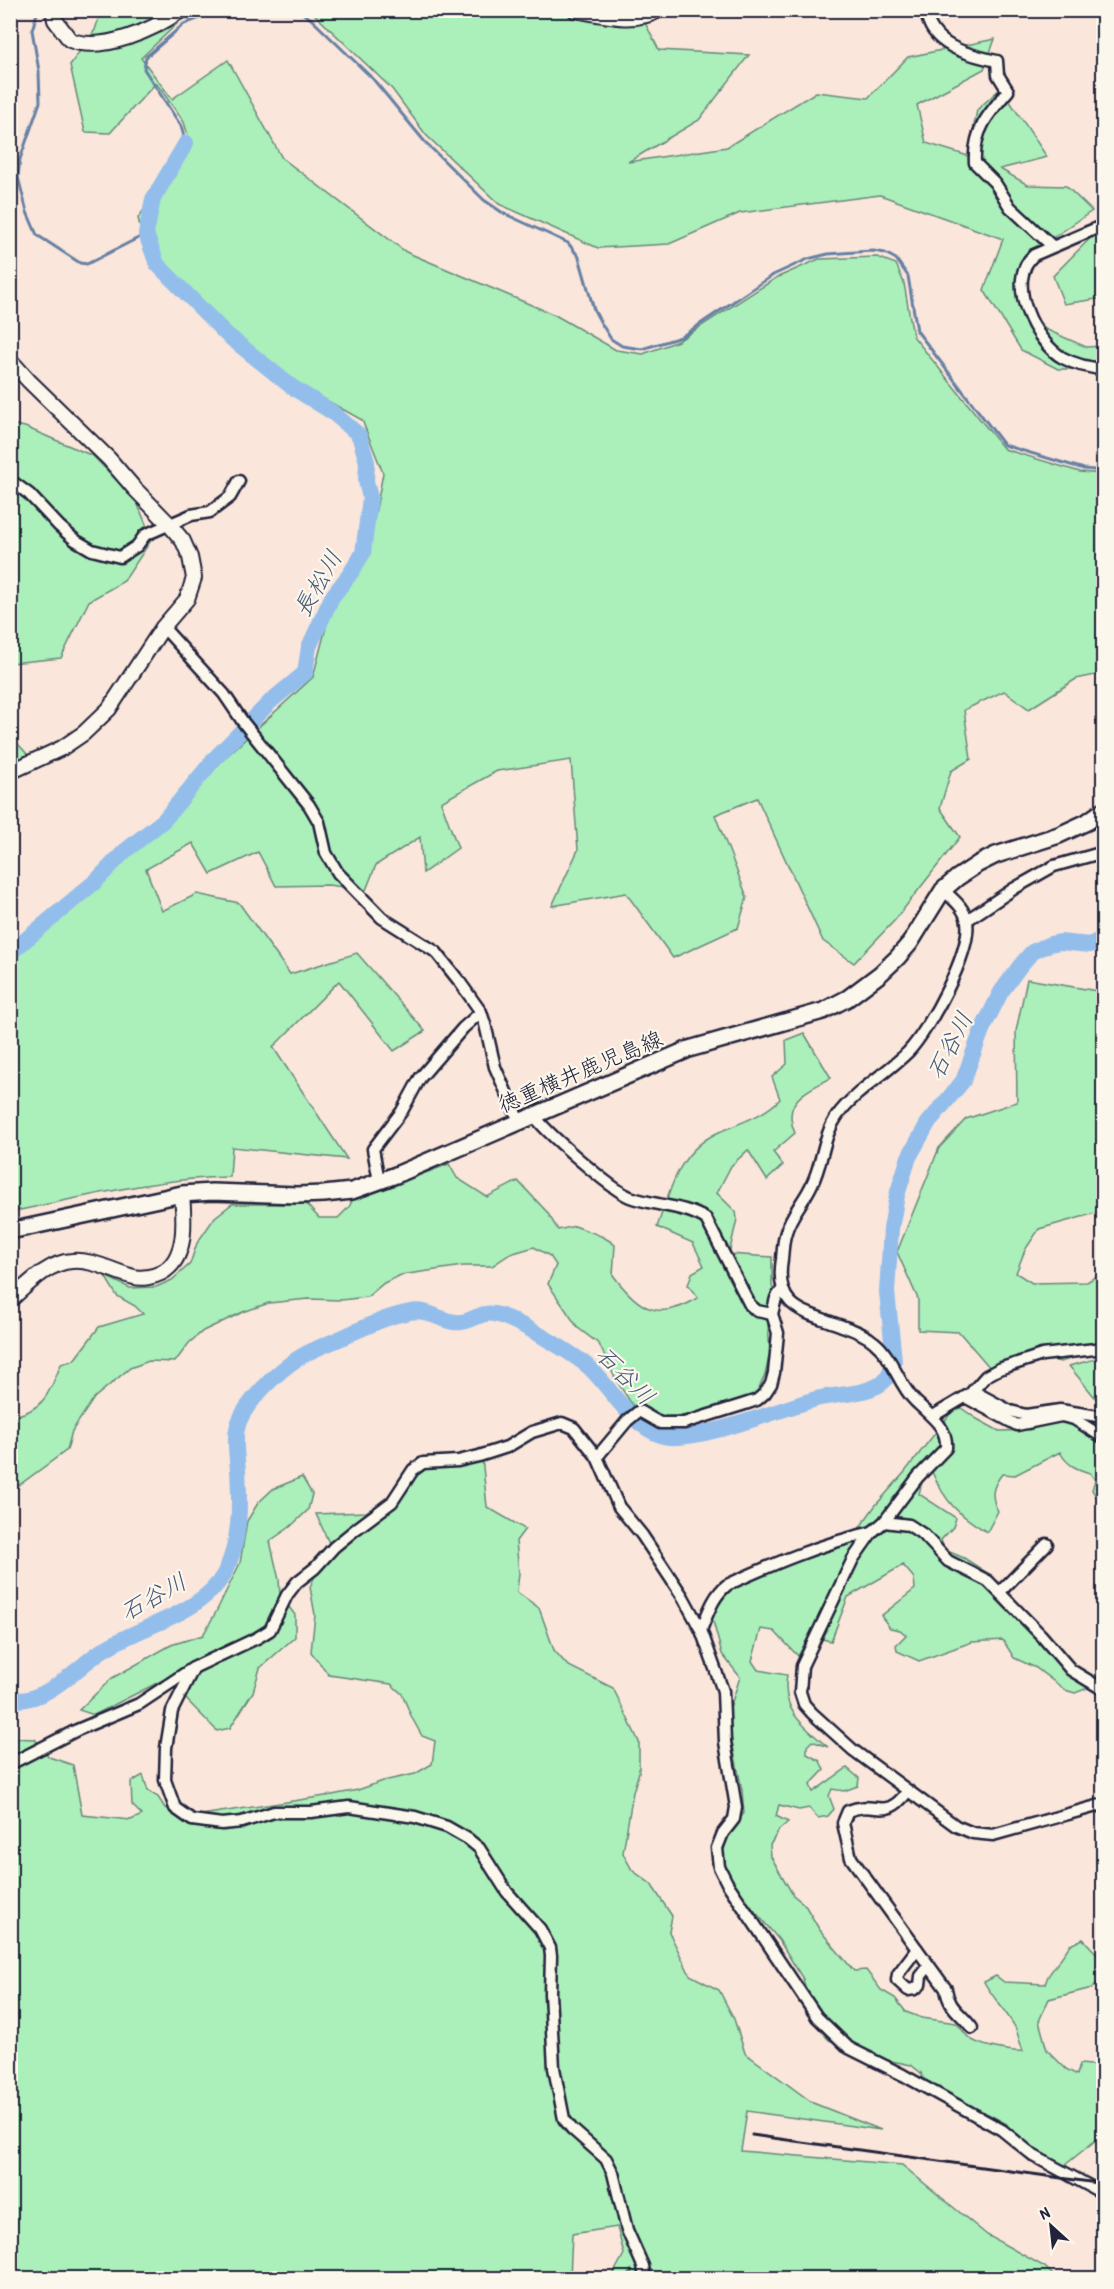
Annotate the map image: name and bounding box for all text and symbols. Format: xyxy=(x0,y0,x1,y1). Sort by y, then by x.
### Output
water label: 長松川 xyxy=(285,544,349,622)
water label: 石谷川 xyxy=(918,1006,980,1084)
street label: 徳重横井鹿児島線 xyxy=(493,1023,667,1119)
water label: 石谷川 xyxy=(589,1338,663,1412)
water label: 石谷川 xyxy=(114,1565,192,1627)
north arrow xyxy=(1021,2196,1081,2256)
text: N xyxy=(1035,2201,1053,2224)

